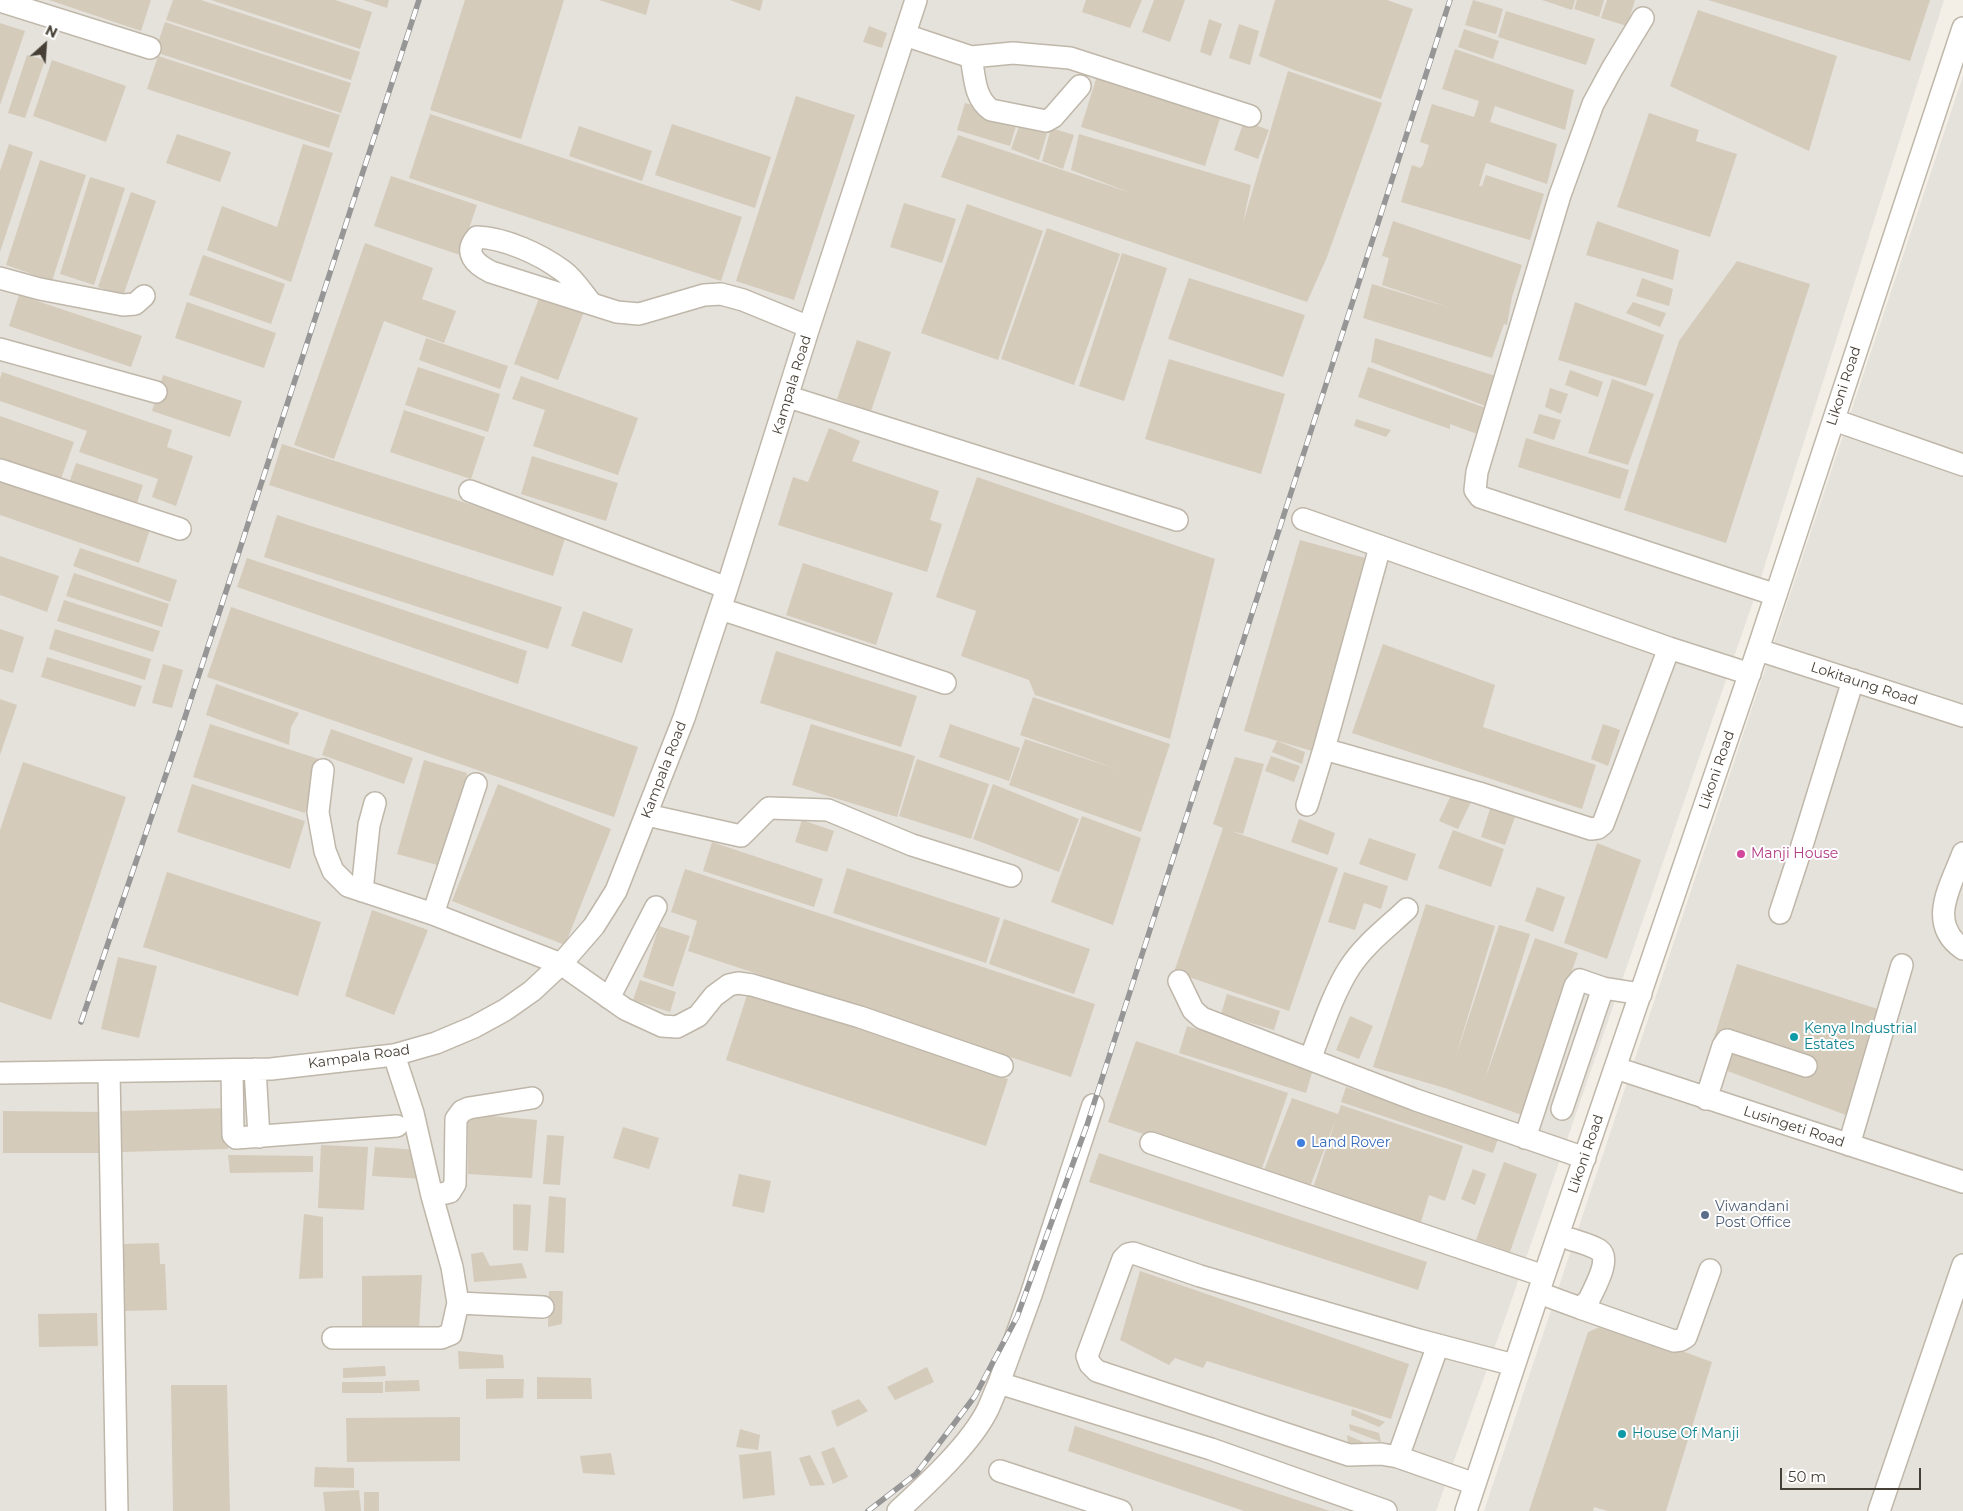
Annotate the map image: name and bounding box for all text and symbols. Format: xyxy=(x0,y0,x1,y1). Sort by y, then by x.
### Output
north arrow xyxy=(20,20,70,70)
text: N xyxy=(43,21,61,42)
street label: Kampala Road xyxy=(769,333,815,437)
street label: Likoni Road xyxy=(1823,344,1865,428)
street label: Lokitaung Road xyxy=(1808,659,1920,709)
street label: Kampala Road xyxy=(638,719,690,821)
street label: Likoni Road xyxy=(1696,728,1738,812)
place label: Manji House xyxy=(1751,846,1838,862)
marker: Manji House xyxy=(1735,848,1747,860)
place label: Kenya Industrial Estates xyxy=(1804,1021,1917,1054)
marker: Kenya Industrial Estates xyxy=(1788,1031,1800,1043)
street label: Kampala Road xyxy=(307,1042,411,1072)
street label: Lusingeti Road xyxy=(1741,1103,1847,1151)
street label: Likoni Road xyxy=(1565,1112,1607,1196)
place label: Land Rover xyxy=(1311,1135,1390,1151)
marker: Land Rover xyxy=(1295,1137,1307,1149)
place label: Viwandani Post Office xyxy=(1715,1199,1791,1232)
marker: Viwandani Post Office xyxy=(1699,1209,1711,1221)
place label: House Of Manji xyxy=(1632,1426,1739,1442)
marker: House Of Manji xyxy=(1616,1428,1628,1440)
scale bar xyxy=(1783,1458,1924,1490)
text: 50 m xyxy=(1788,1467,1826,1486)

